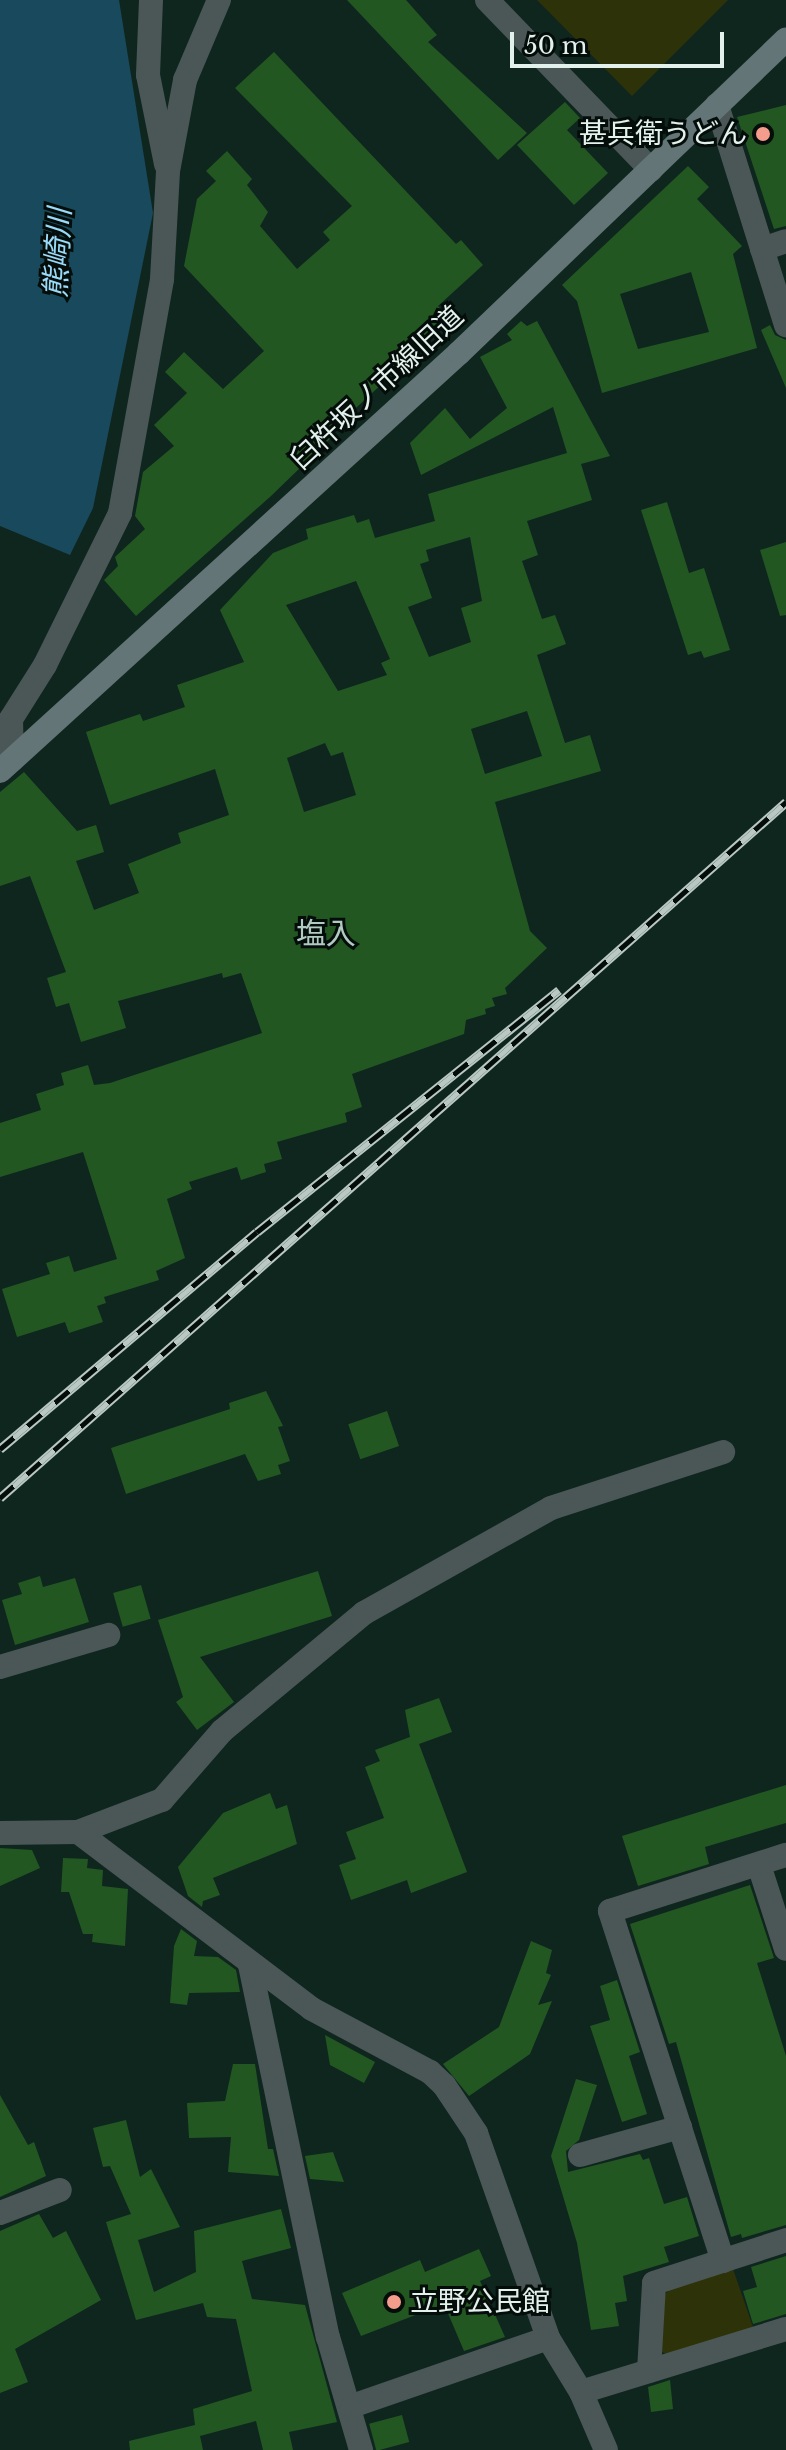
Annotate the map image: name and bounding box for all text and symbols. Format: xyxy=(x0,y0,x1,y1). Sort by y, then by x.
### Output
scale bar xyxy=(514,16,728,66)
text: 50 m xyxy=(524,31,587,60)
place label: 甚兵衛うどん xyxy=(579,117,747,151)
marker: 甚兵衛うどん xyxy=(754,125,772,143)
water label: 熊崎川 xyxy=(38,207,78,299)
street label: 臼杵坂ノ市線旧道 xyxy=(284,299,470,477)
district label: 塩入 xyxy=(296,916,356,952)
place label: 立野公民館 xyxy=(410,2285,550,2319)
marker: 立野公民館 xyxy=(385,2293,403,2311)

